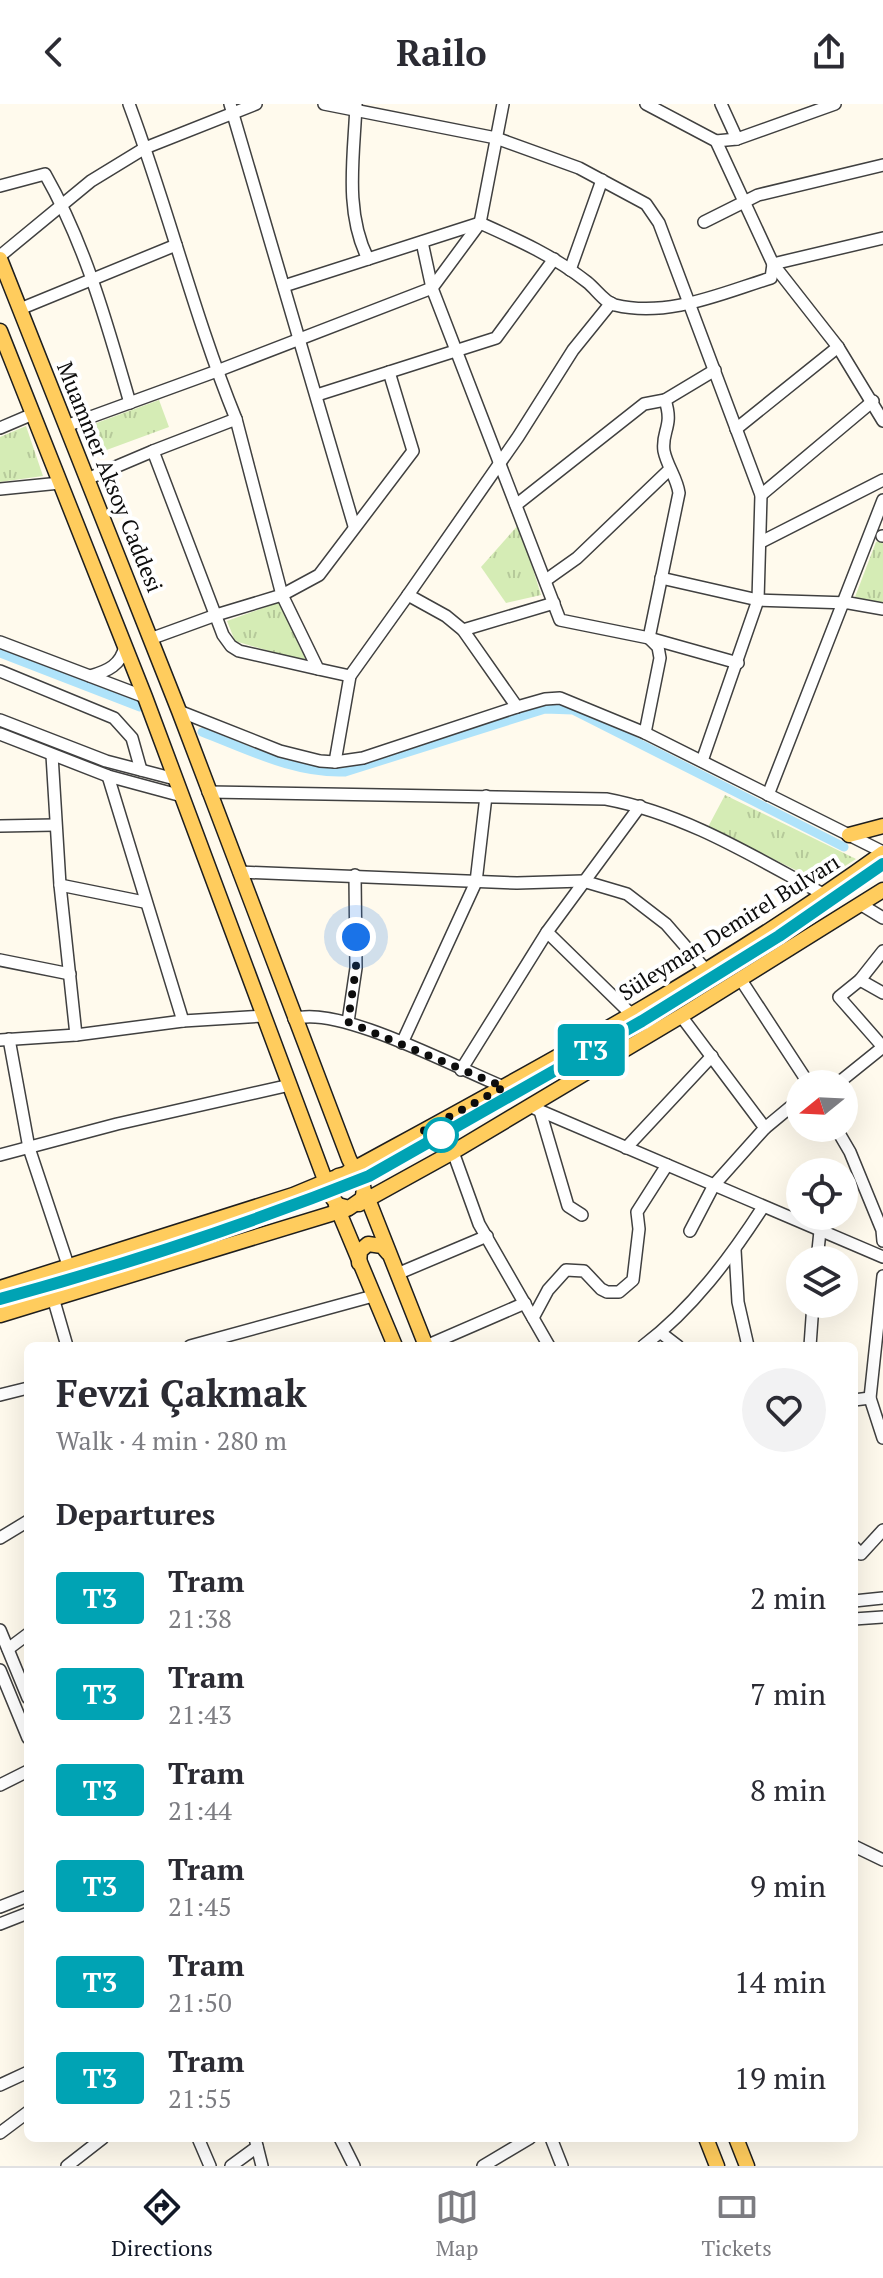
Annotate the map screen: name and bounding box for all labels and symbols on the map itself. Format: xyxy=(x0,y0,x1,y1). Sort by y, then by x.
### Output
street label: Muammer Aksoy Caddesi xyxy=(51,357,170,596)
street label: Süleyman Demirel Bulvarı xyxy=(613,847,845,1006)
your location xyxy=(336,917,376,957)
line badge: T3 xyxy=(555,1024,627,1076)
north arrow xyxy=(786,1070,858,1142)
unlabelled marker xyxy=(424,1118,458,1152)

